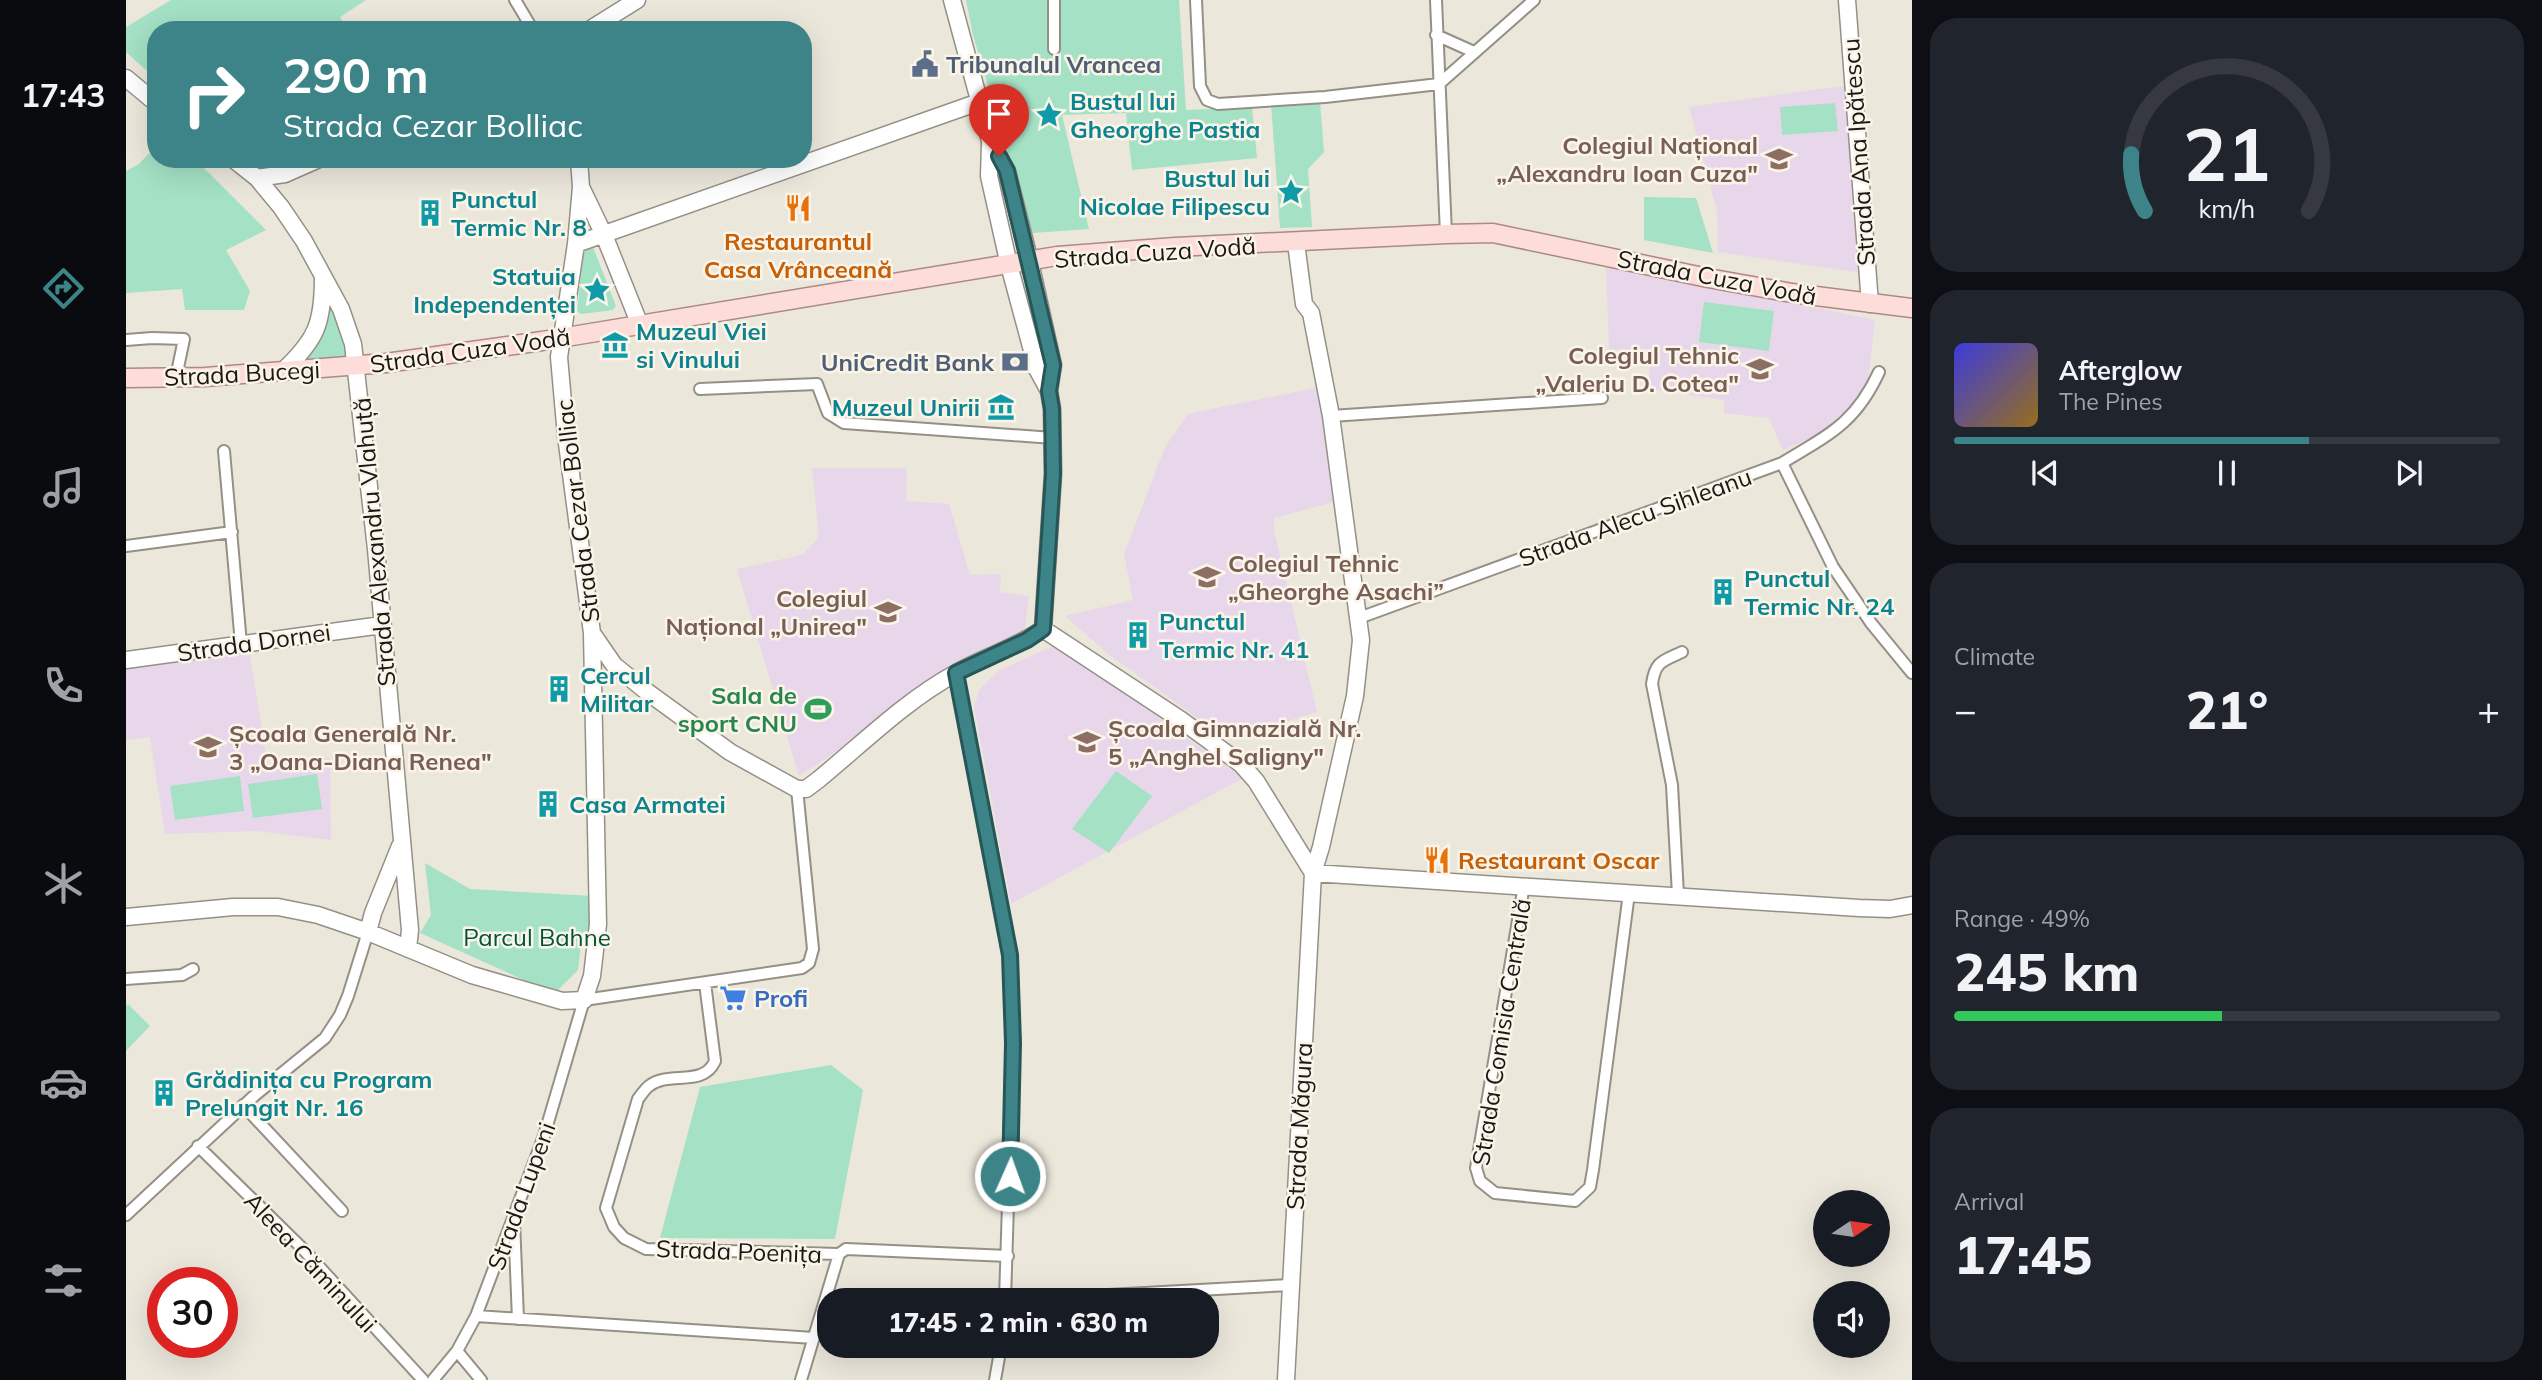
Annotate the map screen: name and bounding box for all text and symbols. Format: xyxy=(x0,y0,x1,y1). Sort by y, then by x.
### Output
street label: Strada Ana Ipătescu xyxy=(1835,37,1881,267)
text: 290 m xyxy=(283,44,429,105)
icon: right xyxy=(168,49,259,140)
public building icon: Tribunalul Vrancea xyxy=(910,49,940,79)
place label: Tribunalul Vrancea xyxy=(946,49,1161,79)
text: 17:43 xyxy=(21,75,105,115)
pin xyxy=(969,84,1029,156)
place label: Bustul lui Gheorghe Pastia xyxy=(1070,86,1260,144)
icon: arrive xyxy=(980,95,1018,133)
place icon: Bustul lui Gheorghe Pastia xyxy=(1034,100,1064,130)
text: Strada Cezar Bolliac xyxy=(283,105,583,145)
text: 21 xyxy=(2183,109,2271,200)
place label: Colegiul Național „Alexandru Ioan Cuza" xyxy=(1496,130,1758,188)
school or university icon: Colegiul Național „Alexandru Ioan Cuza" xyxy=(1764,144,1794,174)
place label: Bustul lui Nicolae Filipescu xyxy=(1080,163,1270,221)
place icon: Bustul lui Nicolae Filipescu xyxy=(1276,177,1306,207)
place label: Punctul Termic Nr. 8 xyxy=(451,184,587,242)
restaurant icon: Restaurantul Casa Vrânceană xyxy=(783,193,813,223)
text: km/h xyxy=(2199,193,2255,224)
building icon: Punctul Termic Nr. 8 xyxy=(415,198,445,228)
place label: Restaurantul Casa Vrânceană xyxy=(704,226,892,284)
street label: Strada Cuza Vodă xyxy=(1053,230,1257,274)
street label: Strada Cuza Vodă xyxy=(1615,243,1819,311)
place label: Statuia Independenței xyxy=(413,261,576,320)
icon: directions xyxy=(39,264,88,313)
place icon: Statuia Independenței xyxy=(582,275,612,305)
place label: Muzeul Viei si Vinului xyxy=(636,316,767,374)
street label: Strada Cuza Vodă xyxy=(368,321,572,379)
museum icon: Muzeul Viei si Vinului xyxy=(600,330,630,360)
place label: Colegiul Tehnic „Valeriu D. Cotea" xyxy=(1536,340,1739,398)
place label: UniCredit Bank xyxy=(821,347,995,377)
bank icon: UniCredit Bank xyxy=(1000,347,1030,377)
street label: Strada Bucegi xyxy=(163,354,321,392)
school or university icon: Colegiul Tehnic „Valeriu D. Cotea" xyxy=(1745,354,1775,384)
text: Afterglow xyxy=(2059,354,2182,387)
text: The Pines xyxy=(2059,387,2163,416)
place label: Muzeul Unirii xyxy=(832,392,980,422)
museum icon: Muzeul Unirii xyxy=(986,392,1016,422)
street label: Strada Alexandru Vlahuță xyxy=(346,396,403,688)
street label: Strada Cezar Bolliac xyxy=(548,397,606,625)
icon: previous xyxy=(2026,454,2064,492)
icon: pause xyxy=(2208,454,2246,492)
icon: next xyxy=(2390,454,2428,492)
street label: Strada Alecu Sihleanu xyxy=(1514,461,1756,573)
icon: music xyxy=(39,463,88,512)
place label: Colegiul Tehnic „Gheorghe Asachi” xyxy=(1228,548,1444,606)
school or university icon: Colegiul Tehnic „Gheorghe Asachi” xyxy=(1192,562,1222,592)
place label: Punctul Termic Nr. 24 xyxy=(1744,563,1894,621)
building icon: Punctul Termic Nr. 24 xyxy=(1708,577,1738,607)
place label: Colegiul Național „Unirea" xyxy=(665,583,867,642)
school or university icon: Colegiul Național „Unirea" xyxy=(873,597,903,627)
place label: Punctul Termic Nr. 41 xyxy=(1159,606,1309,664)
street label: Strada Dornei xyxy=(175,616,333,668)
building icon: Punctul Termic Nr. 41 xyxy=(1123,620,1153,650)
text: Climate xyxy=(1954,642,2035,671)
place label: Cercul Militar xyxy=(580,660,654,718)
icon: phone xyxy=(39,661,88,710)
building icon: Cercul Militar xyxy=(544,674,574,704)
text: 21° xyxy=(2186,677,2268,742)
place label: Sala de sport CNU xyxy=(678,680,797,738)
text: − xyxy=(1954,686,1977,734)
text: + xyxy=(2477,686,2500,734)
sports icon: Sala de sport CNU xyxy=(803,694,833,724)
place label: Școala Gimnazială Nr. 5 „Anghel Saligny" xyxy=(1108,713,1362,771)
place label: Școala Generală Nr. 3 „Oana-Diana Renea" xyxy=(229,718,492,776)
school or university icon: Școala Gimnazială Nr. 5 „Anghel Saligny" xyxy=(1072,727,1102,757)
school or university icon: Școala Generală Nr. 3 „Oana-Diana Renea" xyxy=(193,732,223,762)
building icon: Casa Armatei xyxy=(533,789,563,819)
place label: Casa Armatei xyxy=(569,789,726,819)
restaurant icon: Restaurant Oscar xyxy=(1422,845,1452,875)
place label: Restaurant Oscar xyxy=(1458,845,1660,875)
icon: climate xyxy=(39,859,88,908)
street label: Strada Comisia Centrală xyxy=(1465,896,1537,1168)
text: Range · 49% xyxy=(1954,904,2090,933)
park label: Parcul Bahne xyxy=(463,922,611,952)
text: 245 km xyxy=(1954,939,2139,1004)
supermarket icon: Profi xyxy=(718,983,748,1013)
place label: Profi xyxy=(754,983,808,1013)
street label: Strada Măgura xyxy=(1280,1041,1318,1211)
icon: car xyxy=(39,1058,88,1107)
place label: Grădinița cu Program Prelungit Nr. 16 xyxy=(185,1064,432,1122)
building icon: Grădinița cu Program Prelungit Nr. 16 xyxy=(149,1078,179,1108)
street label: Strada Lupeni xyxy=(480,1118,562,1274)
position arrow xyxy=(973,1139,1047,1213)
street label: Aleea Căminului xyxy=(238,1186,384,1338)
text: Arrival xyxy=(1954,1187,2024,1216)
north arrow xyxy=(1813,1190,1890,1267)
map controls xyxy=(1813,1190,1890,1358)
text: 17:45 xyxy=(1954,1222,2092,1287)
street label: Strada Poenița xyxy=(656,1233,822,1270)
icon: filters xyxy=(39,1256,88,1305)
speed limit sign: 30 xyxy=(147,1267,238,1358)
button: sound xyxy=(1813,1281,1890,1358)
text: 17:45 · 2 min · 630 m xyxy=(888,1306,1148,1339)

